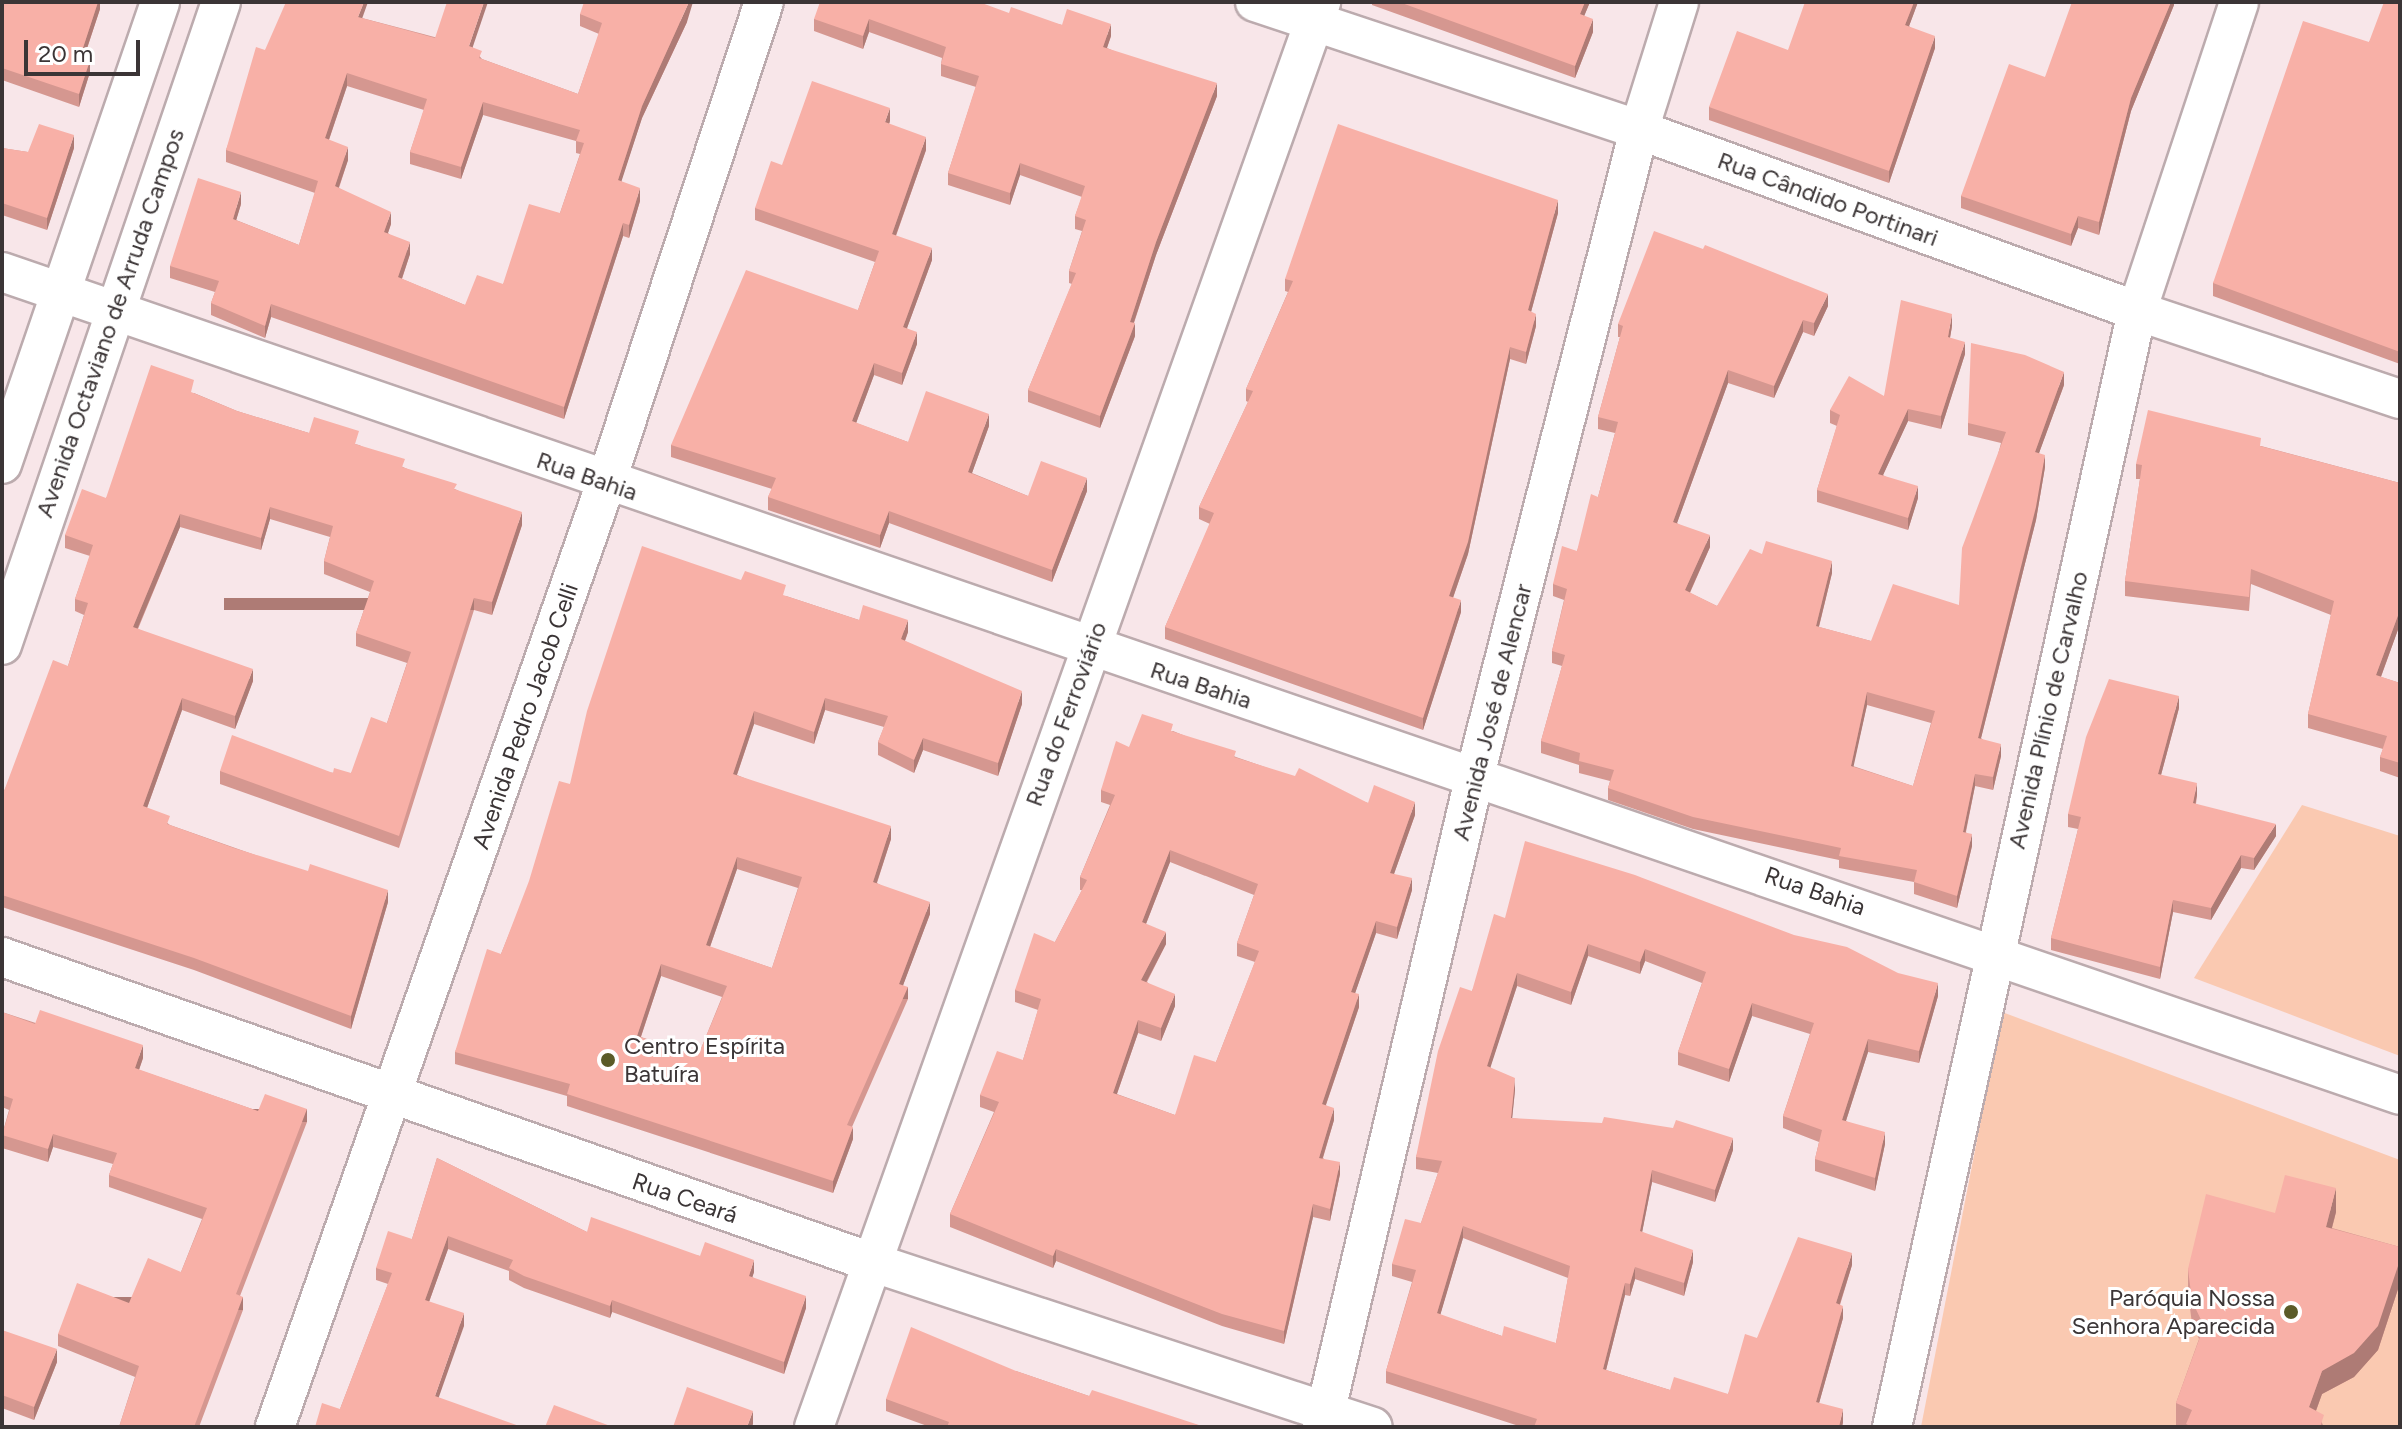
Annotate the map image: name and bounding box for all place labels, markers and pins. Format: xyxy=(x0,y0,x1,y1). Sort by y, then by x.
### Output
place label: Centro Espírita Batuíra xyxy=(624,1032,785,1088)
marker: Centro Espírita Batuíra xyxy=(599,1051,617,1069)
place label: Paróquia Nossa Senhora Aparecida xyxy=(2071,1284,2275,1340)
marker: Paróquia Nossa Senhora Aparecida xyxy=(2282,1303,2300,1321)

